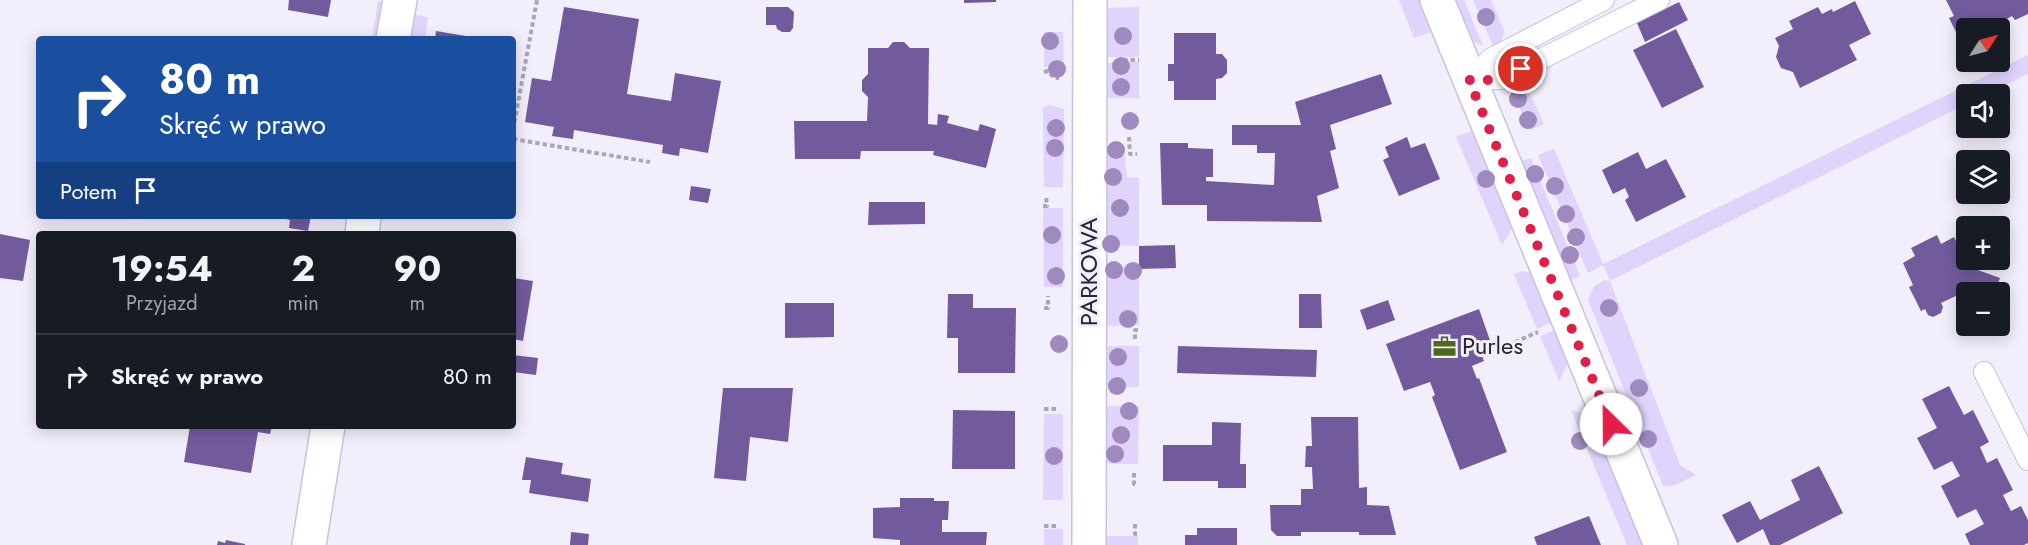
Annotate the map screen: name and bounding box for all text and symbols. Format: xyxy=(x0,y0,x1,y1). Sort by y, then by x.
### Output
north arrow xyxy=(1956,18,2010,72)
map controls xyxy=(1956,18,2010,336)
pin xyxy=(1495,43,1546,94)
text: 80 m xyxy=(159,49,260,110)
icon: arrive xyxy=(1504,52,1537,85)
icon: right xyxy=(60,60,138,138)
button: sound xyxy=(1956,84,2010,138)
text: Skręć w prawo xyxy=(159,105,326,144)
button: layers xyxy=(1956,150,2010,204)
icon: arrive xyxy=(129,174,162,207)
text: Potem xyxy=(60,175,117,207)
button: + xyxy=(1956,216,2010,270)
street label: PARKOWA xyxy=(1071,218,1106,326)
text: 19:54 xyxy=(111,242,213,294)
text: 2 xyxy=(291,242,315,294)
text: 90 xyxy=(393,242,441,294)
button: − xyxy=(1956,282,2010,336)
text: Przyjazd xyxy=(126,289,198,318)
text: min xyxy=(288,289,319,318)
text: m xyxy=(410,289,425,318)
place label: Purles xyxy=(1462,328,1523,363)
office icon: Purles xyxy=(1431,333,1457,359)
icon: right xyxy=(60,360,93,393)
text: Skręć w prawo xyxy=(111,360,263,392)
text: 80 m xyxy=(443,360,492,392)
position arrow xyxy=(1579,392,1643,456)

